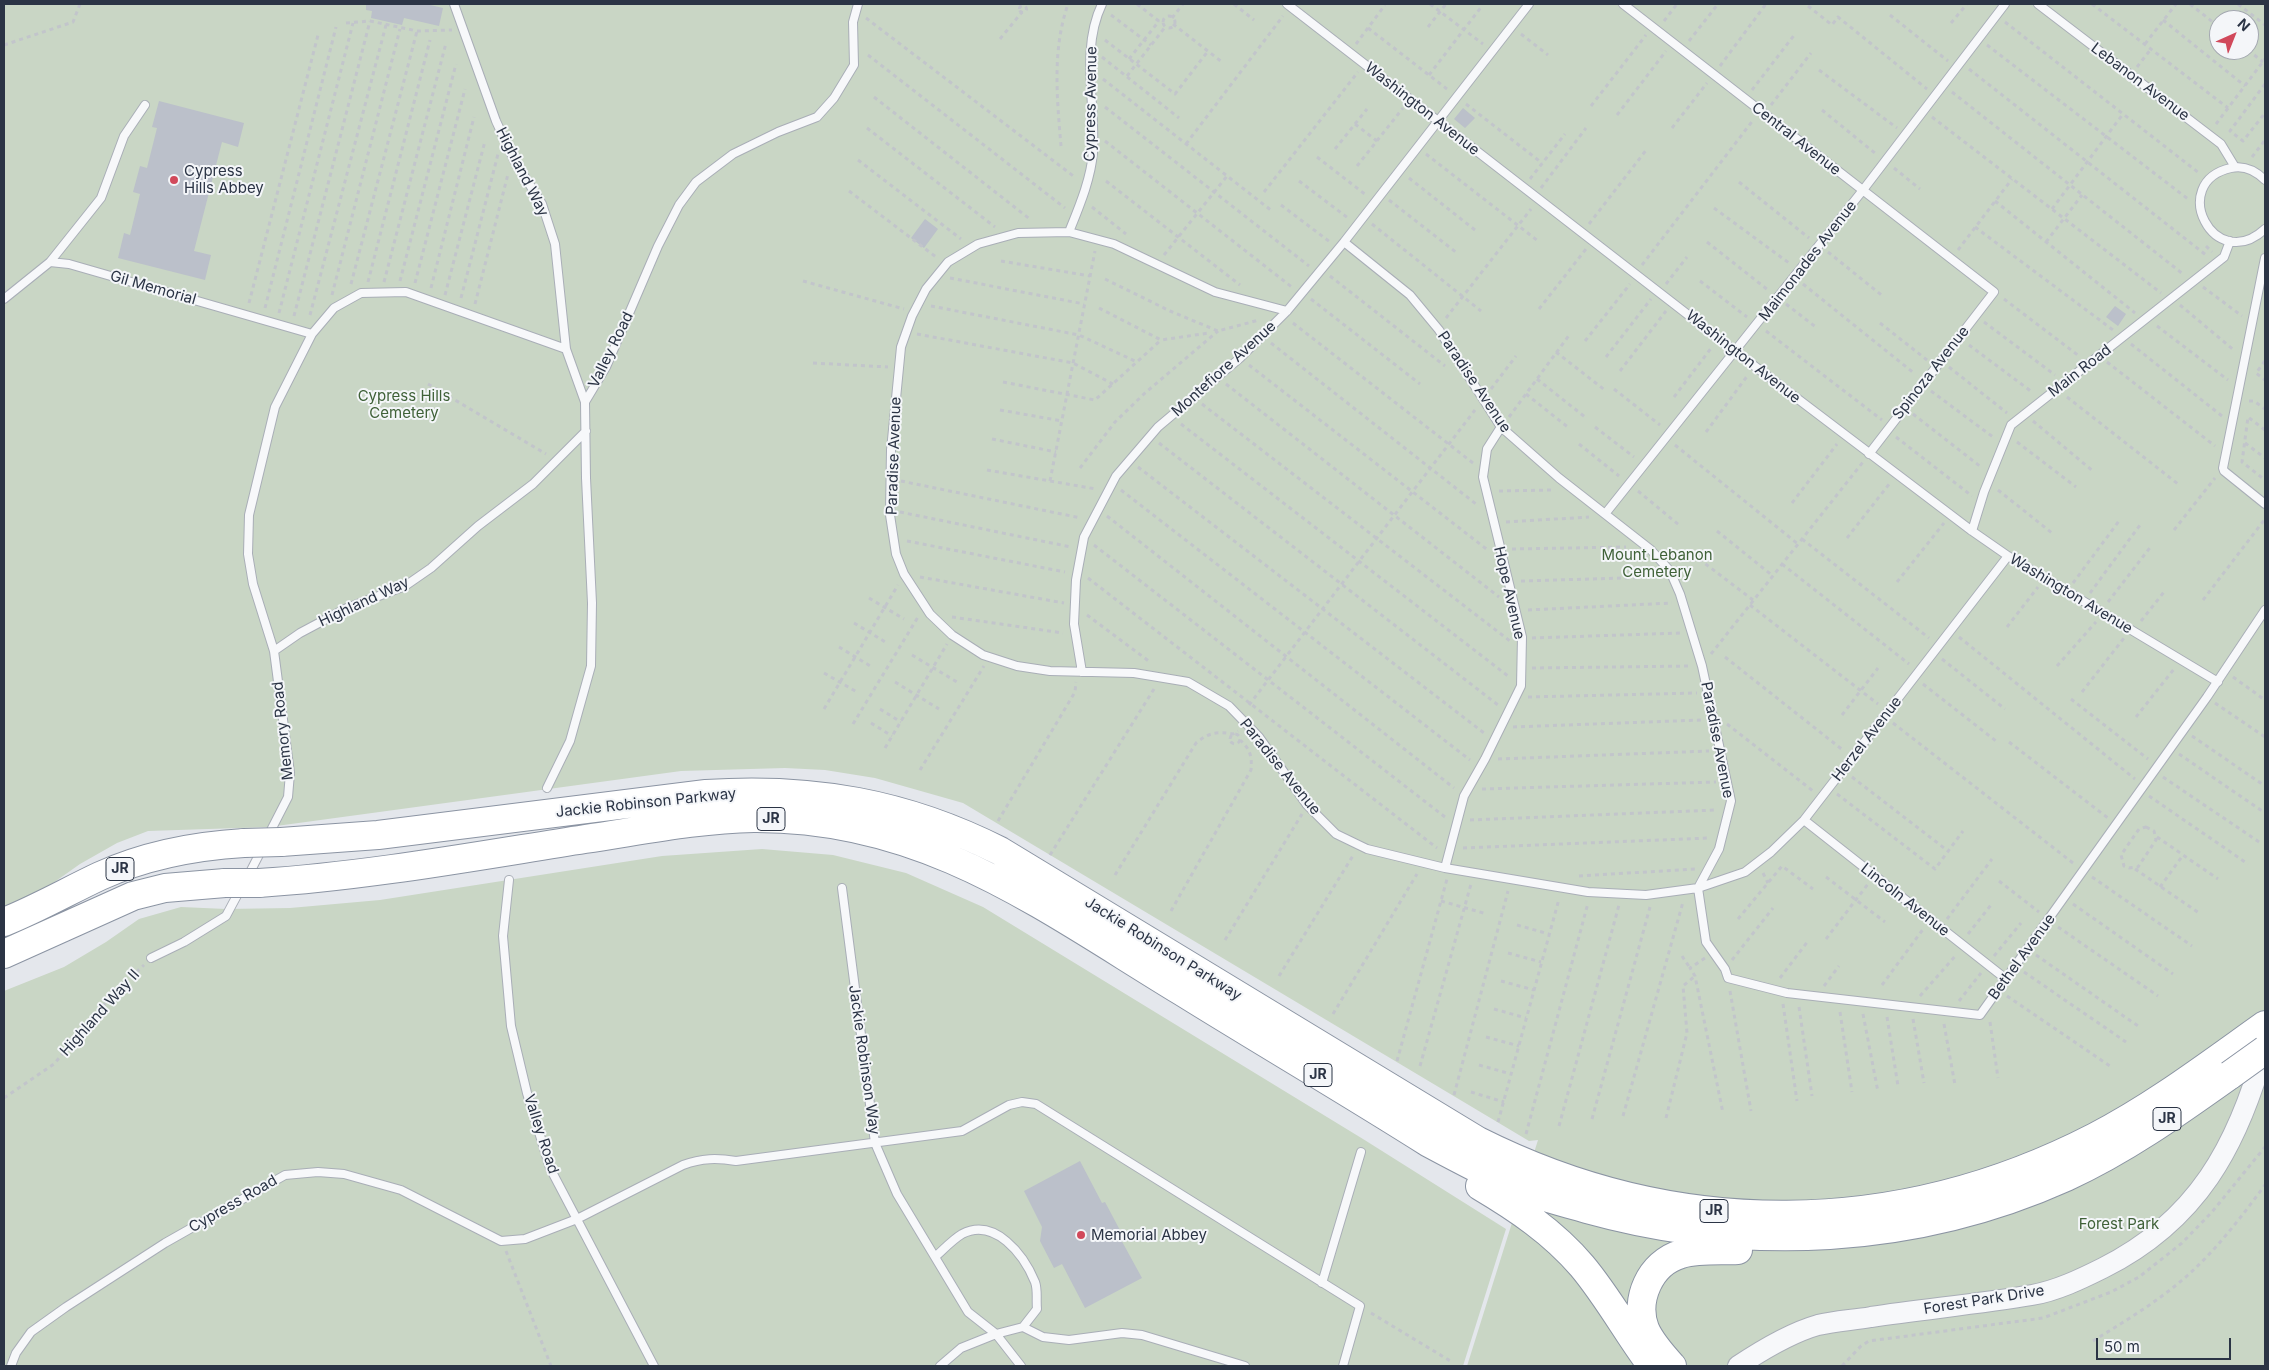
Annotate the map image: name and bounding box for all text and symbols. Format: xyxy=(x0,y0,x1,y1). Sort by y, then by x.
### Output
north arrow xyxy=(2209,10,2259,60)
text: N xyxy=(2234,15,2254,34)
street label: Lebanon Avenue xyxy=(2087,39,2193,125)
street label: Cypress Avenue xyxy=(1081,46,1101,162)
street label: Washington Avenue xyxy=(1361,59,1483,159)
street label: Central Avenue xyxy=(1748,99,1844,179)
street label: Highland Way xyxy=(492,124,552,220)
place label: Cypress Hills Abbey xyxy=(184,162,264,197)
marker: Cypress Hills Abbey xyxy=(168,174,180,186)
street label: Maimonades Avenue xyxy=(1755,197,1861,325)
street label: Gil Memorial xyxy=(108,267,198,309)
street label: Washington Avenue xyxy=(1682,307,1804,407)
street label: Valley Road xyxy=(585,309,637,391)
street label: Montefiore Avenue xyxy=(1168,317,1280,421)
street label: Spinoza Avenue xyxy=(1889,323,1973,423)
street label: Paradise Avenue xyxy=(1433,328,1515,436)
street label: Main Road xyxy=(2045,341,2115,401)
park label: Cypress Hills Cemetery xyxy=(358,387,450,422)
street label: Paradise Avenue xyxy=(883,396,905,516)
street label: Hope Avenue xyxy=(1490,545,1528,641)
park label: Mount Lebanon Cemetery xyxy=(1601,546,1713,581)
street label: Washington Avenue xyxy=(2006,550,2136,638)
street label: Highland Way xyxy=(316,573,412,631)
street label: Paradise Avenue xyxy=(1697,680,1737,800)
street label: Memory Road xyxy=(269,681,297,781)
street label: Herzel Avenue xyxy=(1828,693,1906,785)
street label: Paradise Avenue xyxy=(1236,715,1324,819)
street label: Jackie Robinson Parkway xyxy=(555,785,737,821)
road number: JR xyxy=(757,808,785,831)
road number: JR xyxy=(106,858,134,881)
street label: Lincoln Avenue xyxy=(1857,860,1953,940)
street label: Jackie Robinson Parkway xyxy=(1081,893,1245,1005)
street label: Bethel Avenue xyxy=(1985,911,2059,1003)
street label: Highland Way II xyxy=(56,966,144,1060)
street label: Jackie Robinson Way xyxy=(845,984,883,1136)
road number: JR xyxy=(1304,1064,1332,1086)
street label: Valley Road xyxy=(520,1092,562,1176)
road number: JR xyxy=(2153,1108,2181,1130)
street label: Cypress Road xyxy=(186,1171,280,1237)
road number: JR xyxy=(1700,1200,1728,1222)
park label: Forest Park xyxy=(2079,1215,2159,1233)
place label: Memorial Abbey xyxy=(1091,1226,1207,1244)
marker: Memorial Abbey xyxy=(1075,1229,1087,1241)
street label: Forest Park Drive xyxy=(1922,1282,2046,1318)
scale bar xyxy=(2099,1328,2234,1360)
text: 50 m xyxy=(2104,1337,2140,1356)

